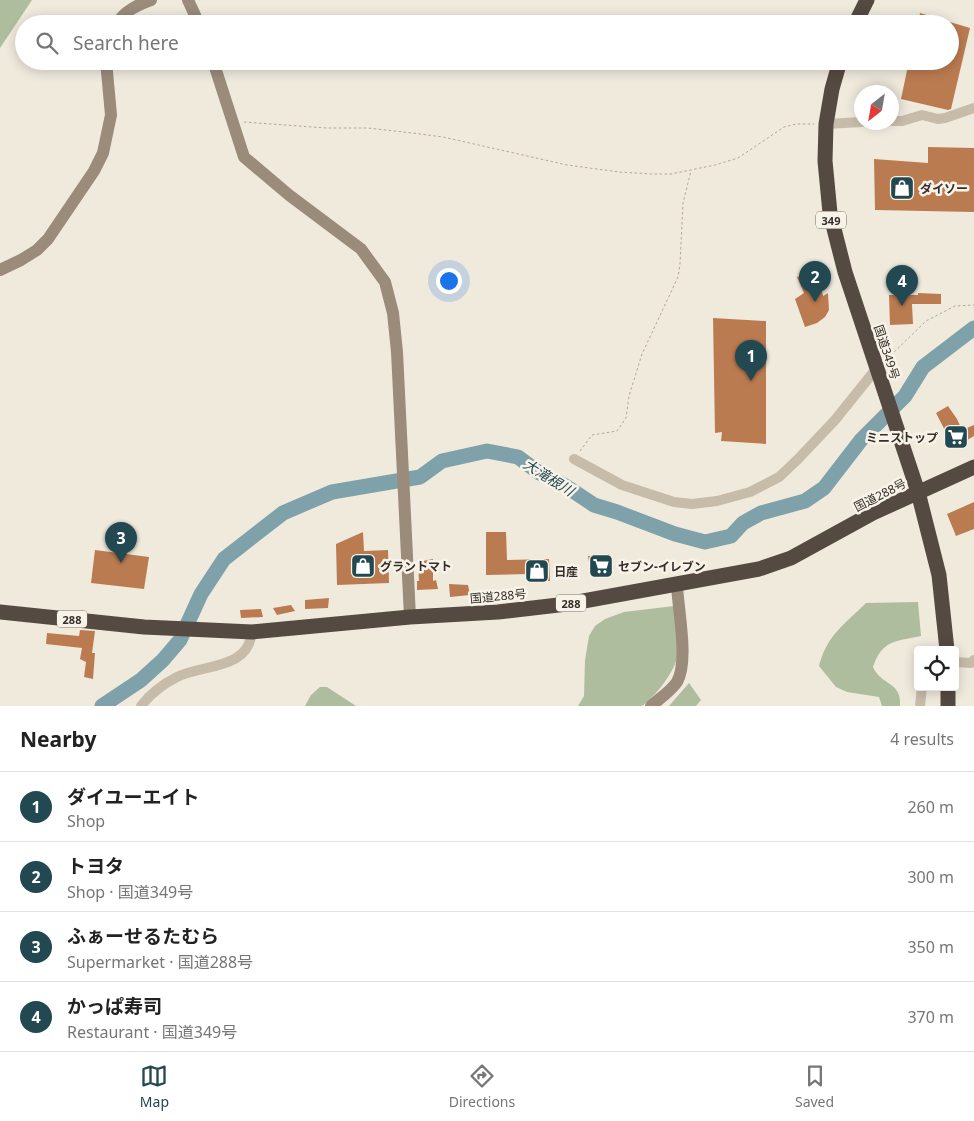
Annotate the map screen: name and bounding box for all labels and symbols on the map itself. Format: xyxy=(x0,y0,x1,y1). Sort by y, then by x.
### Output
north arrow xyxy=(854,85,899,130)
shop icon: ダイソー xyxy=(889,175,915,201)
place label: ダイソー xyxy=(920,180,968,197)
road number: 349 xyxy=(816,212,846,228)
pin: 2 xyxy=(799,261,831,302)
pin: 4 xyxy=(886,265,918,306)
your location xyxy=(436,268,462,294)
street label: 国道349号 xyxy=(870,322,904,382)
pin: 1 xyxy=(735,340,767,381)
supermarket icon: ミニストップ xyxy=(943,424,969,450)
place label: ミニストップ xyxy=(866,429,938,446)
water label: 大滝根川 xyxy=(520,454,579,501)
street label: 国道288号 xyxy=(851,475,909,515)
pin: 3 xyxy=(105,522,137,563)
shop icon: グラントマト xyxy=(350,553,376,579)
supermarket icon: セブン-イレブン xyxy=(588,553,614,579)
place label: グラントマト xyxy=(380,558,452,575)
shop icon: 日産 xyxy=(524,558,550,584)
place label: セブン-イレブン xyxy=(618,558,706,575)
place label: 日産 xyxy=(554,563,578,580)
street label: 国道288号 xyxy=(469,585,527,607)
road number: 288 xyxy=(556,594,586,612)
road number: 288 xyxy=(57,610,87,628)

